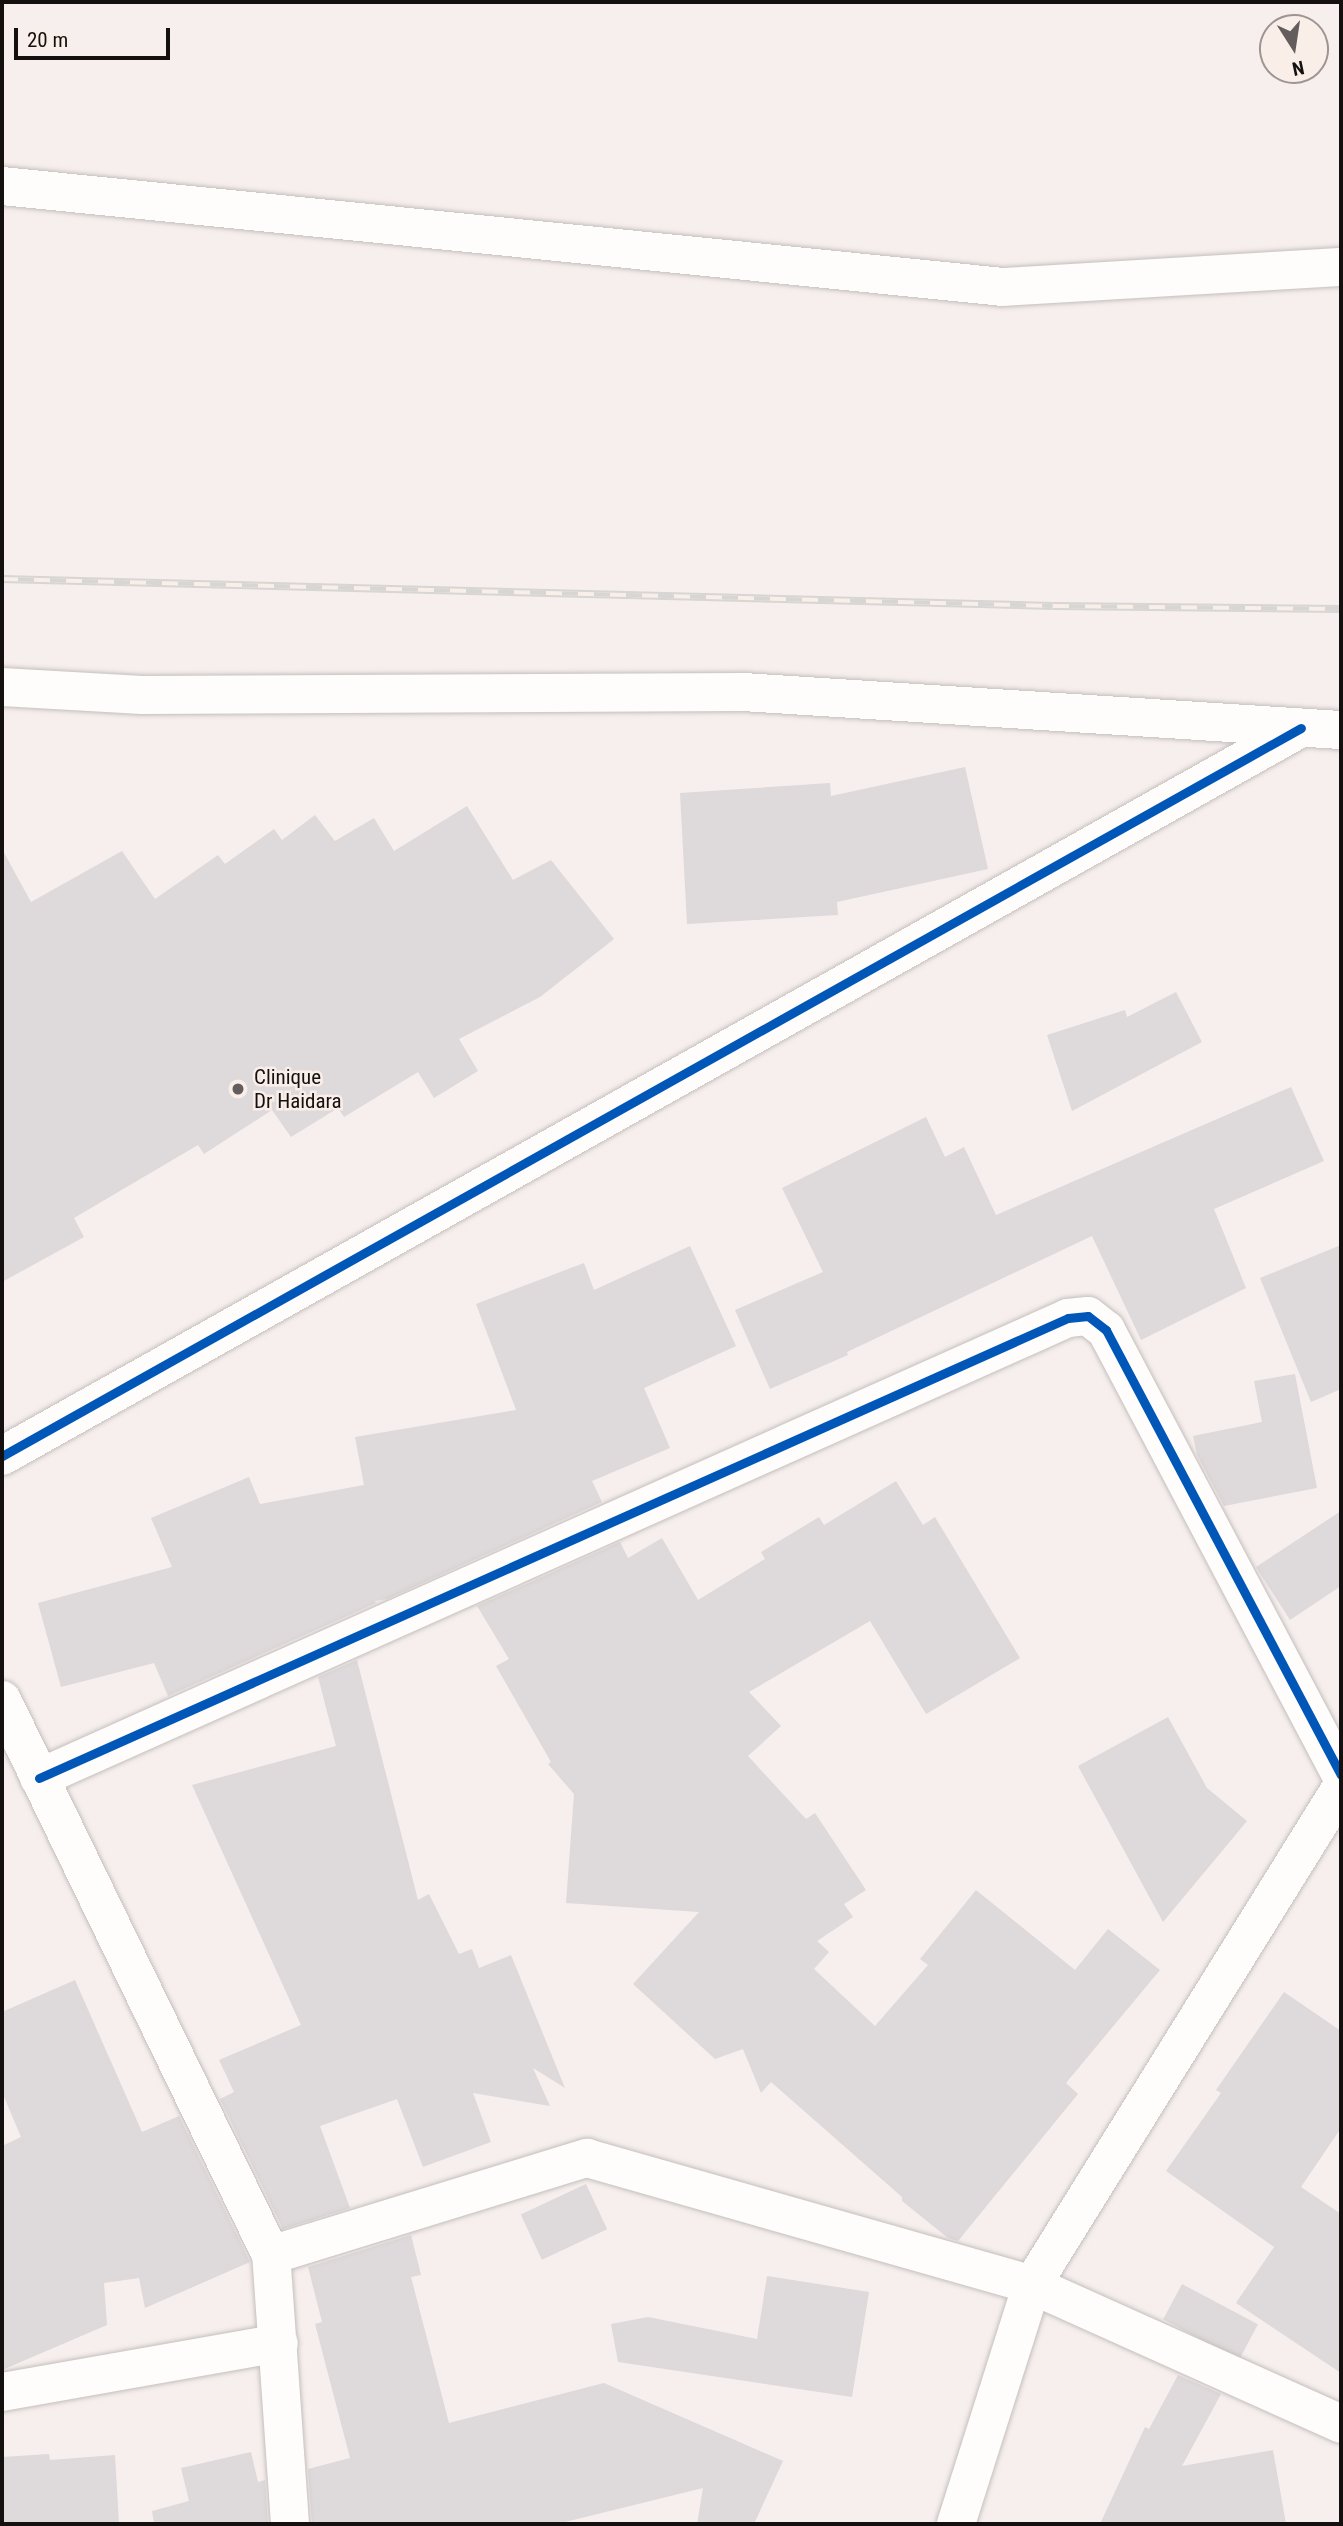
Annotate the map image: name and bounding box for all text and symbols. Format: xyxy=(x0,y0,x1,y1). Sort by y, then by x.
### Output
scale bar xyxy=(18,14,173,58)
north arrow xyxy=(1259,14,1329,84)
text: 20 m xyxy=(27,28,68,52)
text: N xyxy=(1290,56,1306,81)
place label: Clinique Dr Haidara xyxy=(254,1064,342,1114)
marker: Clinique Dr Haidara xyxy=(228,1079,248,1099)

